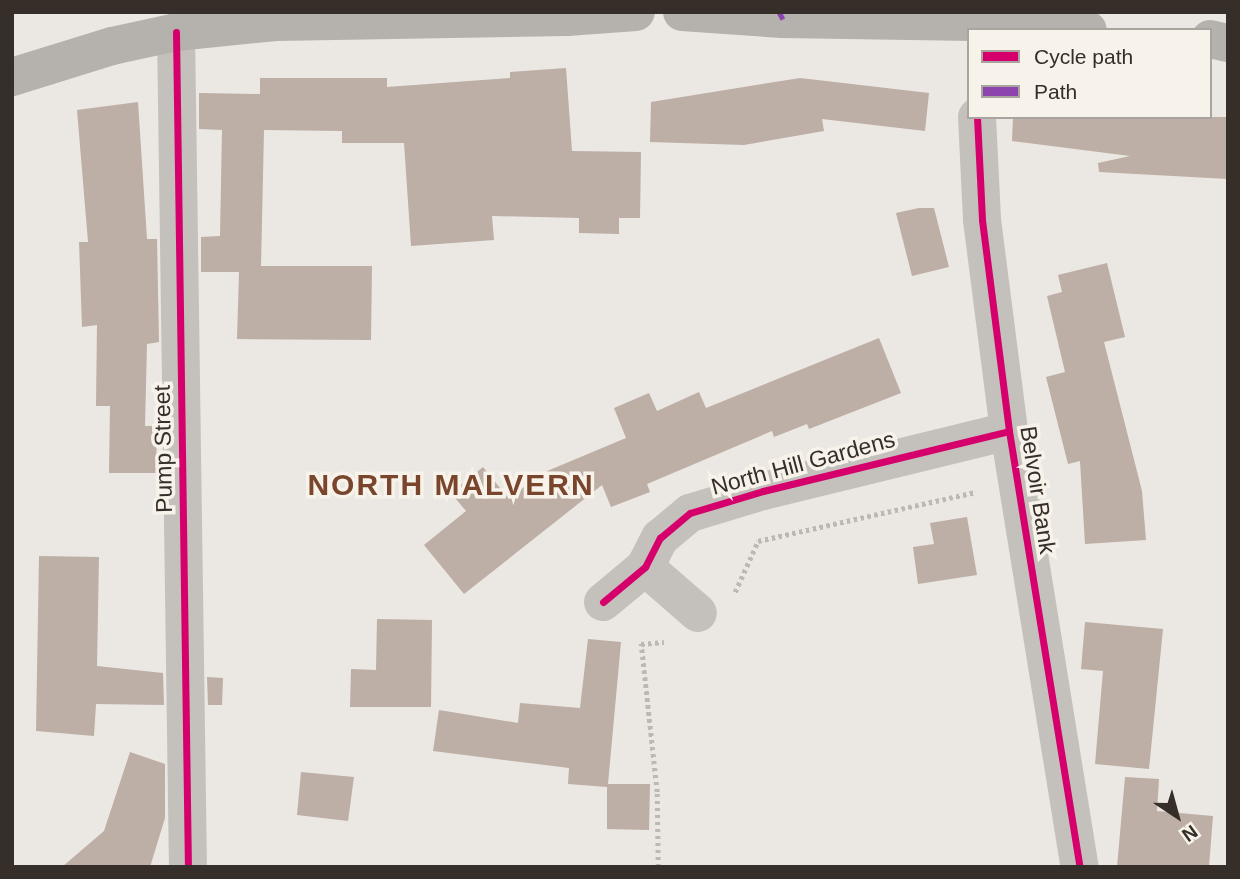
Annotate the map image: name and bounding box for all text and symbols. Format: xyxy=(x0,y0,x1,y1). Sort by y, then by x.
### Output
legend xyxy=(967,28,1212,119)
text: Cycle path xyxy=(1034,45,1133,68)
text: Path xyxy=(1034,80,1077,103)
street label: Pump Street xyxy=(148,385,178,513)
street label: Belvoir Bank xyxy=(1014,424,1062,556)
street label: North Hill Gardens xyxy=(708,425,898,501)
district label: NORTH MALVERN xyxy=(309,467,593,503)
north arrow xyxy=(1142,781,1212,851)
text: N xyxy=(1178,821,1201,846)

